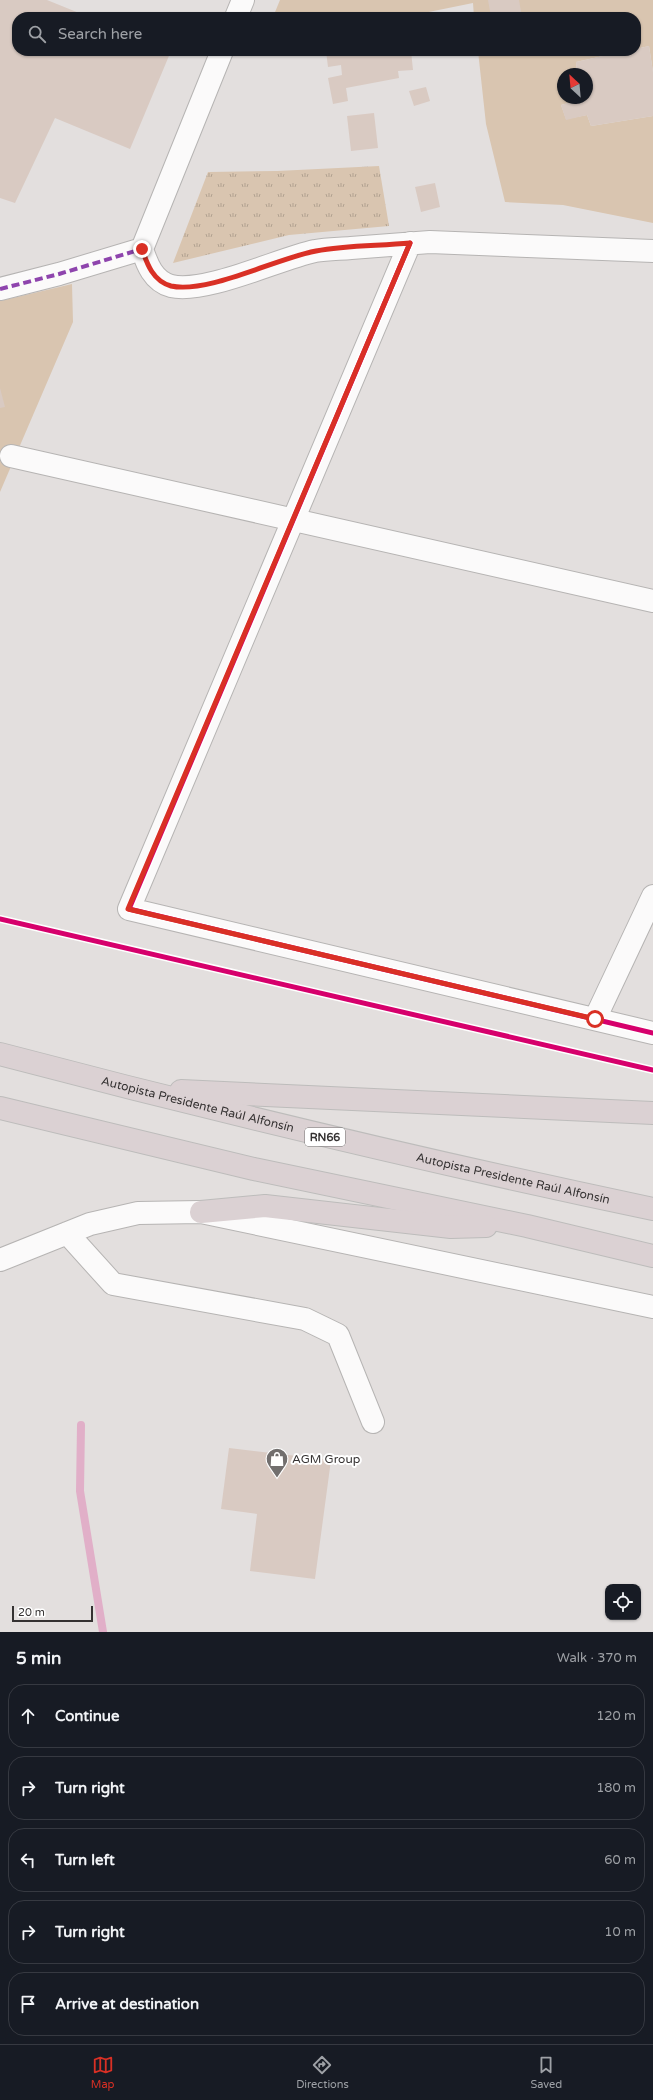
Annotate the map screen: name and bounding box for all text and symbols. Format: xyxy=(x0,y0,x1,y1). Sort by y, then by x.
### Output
search box xyxy=(12,12,641,56)
icon: search xyxy=(26,23,48,45)
text: Search here xyxy=(58,25,142,43)
north arrow xyxy=(557,68,593,104)
route end xyxy=(133,240,151,258)
route start xyxy=(586,1010,604,1028)
street label: Autopista Presidente Raúl Alfonsín xyxy=(100,1074,295,1135)
road number: RN66 xyxy=(305,1128,345,1146)
street label: Autopista Presidente Raúl Alfonsín xyxy=(415,1150,611,1207)
shop icon: AGM Group xyxy=(264,1446,290,1479)
place label: AGM Group xyxy=(292,1452,360,1466)
map controls xyxy=(605,1584,641,1620)
button: locate xyxy=(605,1584,641,1620)
scale bar xyxy=(12,1604,93,1623)
text: 20 m xyxy=(18,1606,45,1619)
text: 5 min xyxy=(16,1648,61,1669)
text: Walk · 370 m xyxy=(557,1650,637,1666)
icon: ahead xyxy=(17,1705,39,1727)
text: Continue xyxy=(55,1707,119,1725)
text: 120 m xyxy=(596,1708,636,1724)
icon: right xyxy=(17,1777,39,1799)
text: Turn right xyxy=(55,1779,125,1797)
text: 180 m xyxy=(596,1780,636,1796)
icon: left xyxy=(17,1849,39,1871)
text: Turn left xyxy=(55,1851,115,1869)
text: 60 m xyxy=(604,1852,636,1868)
icon: right xyxy=(17,1921,39,1943)
text: Turn right xyxy=(55,1923,125,1941)
text: 10 m xyxy=(604,1924,636,1940)
icon: arrive xyxy=(17,1993,39,2015)
text: Arrive at destination xyxy=(55,1995,199,2013)
tab: Map xyxy=(91,2054,115,2091)
tab: Directions xyxy=(296,2054,349,2091)
tab: Saved xyxy=(530,2054,562,2091)

